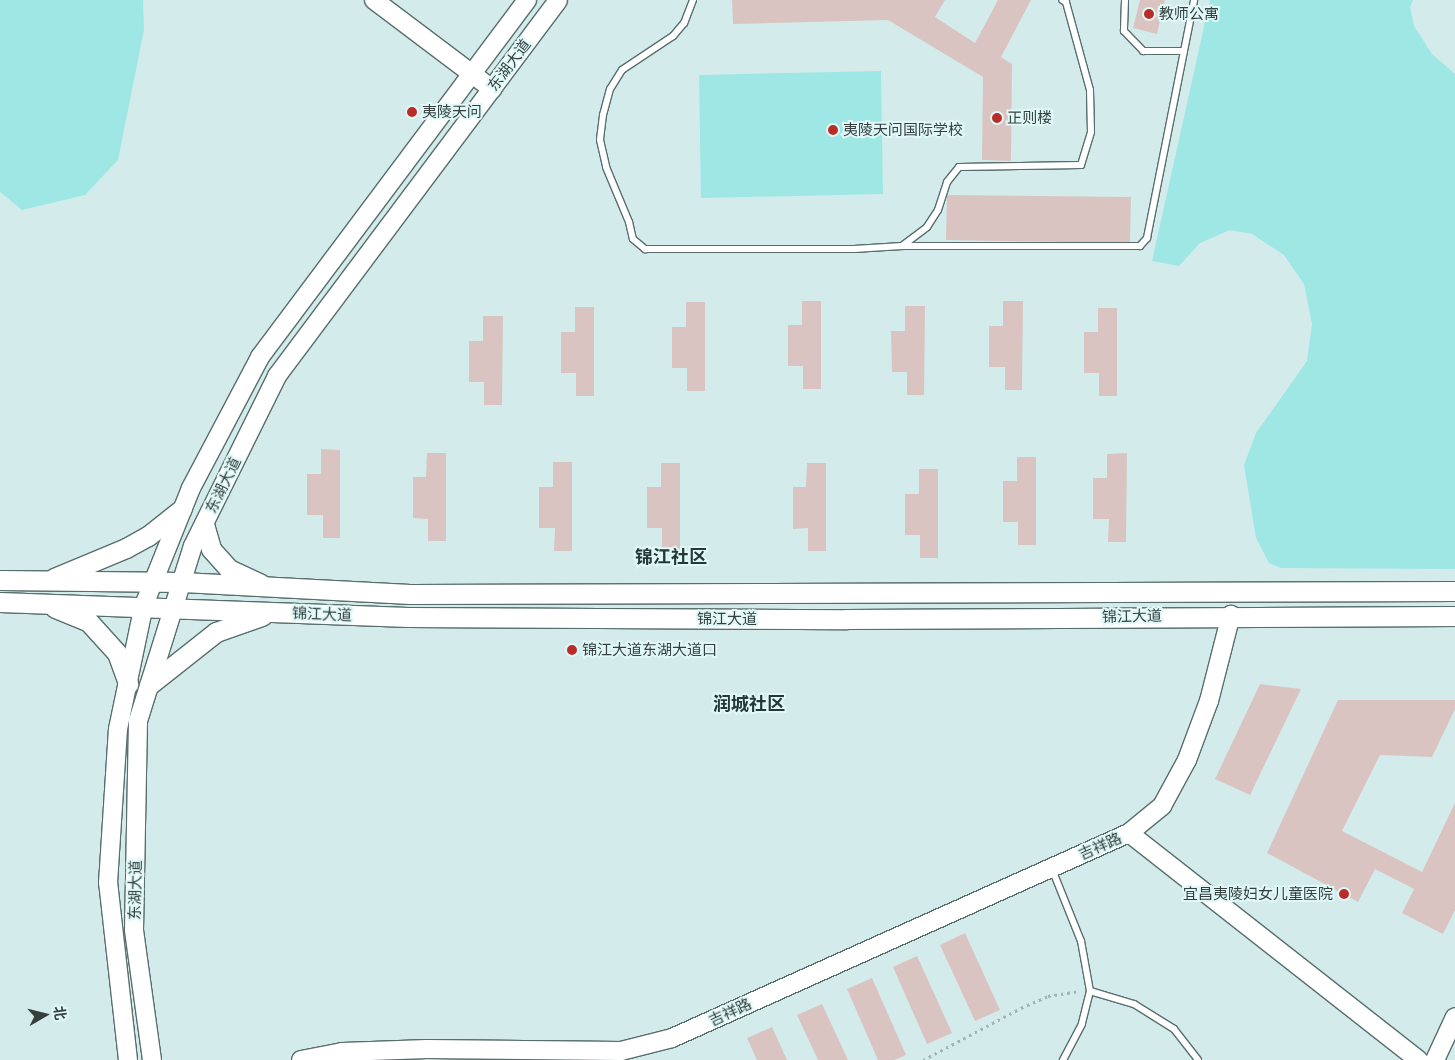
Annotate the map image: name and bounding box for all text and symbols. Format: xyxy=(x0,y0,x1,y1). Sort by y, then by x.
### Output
place label: 教师公寓 xyxy=(1159,5,1219,23)
marker: 教师公寓 xyxy=(1143,8,1155,20)
street label: 东湖大道 xyxy=(484,36,534,94)
place label: 夷陵天问 xyxy=(422,103,482,121)
marker: 夷陵天问 xyxy=(406,106,418,118)
place label: 正则楼 xyxy=(1007,109,1052,127)
marker: 正则楼 xyxy=(991,112,1003,124)
place label: 夷陵天问国际学校 xyxy=(843,121,963,139)
marker: 夷陵天问国际学校 xyxy=(827,124,839,136)
street label: 东湖大道 xyxy=(202,454,244,516)
district label: 锦江社区 xyxy=(635,545,707,567)
street label: 锦江大道 xyxy=(292,604,352,624)
street label: 锦江大道 xyxy=(1102,606,1162,626)
street label: 锦江大道 xyxy=(697,610,757,628)
place label: 锦江大道东湖大道口 xyxy=(582,641,717,659)
marker: 锦江大道东湖大道口 xyxy=(566,644,578,656)
district label: 润城社区 xyxy=(713,692,785,714)
street label: 吉祥路 xyxy=(1076,829,1124,863)
street label: 东湖大道 xyxy=(125,860,145,920)
place label: 宜昌夷陵妇女儿童医院 xyxy=(1183,885,1333,903)
marker: 宜昌夷陵妇女儿童医院 xyxy=(1337,887,1351,901)
north arrow xyxy=(20,990,70,1040)
street label: 吉祥路 xyxy=(706,994,754,1030)
text: 北 xyxy=(51,1005,70,1021)

